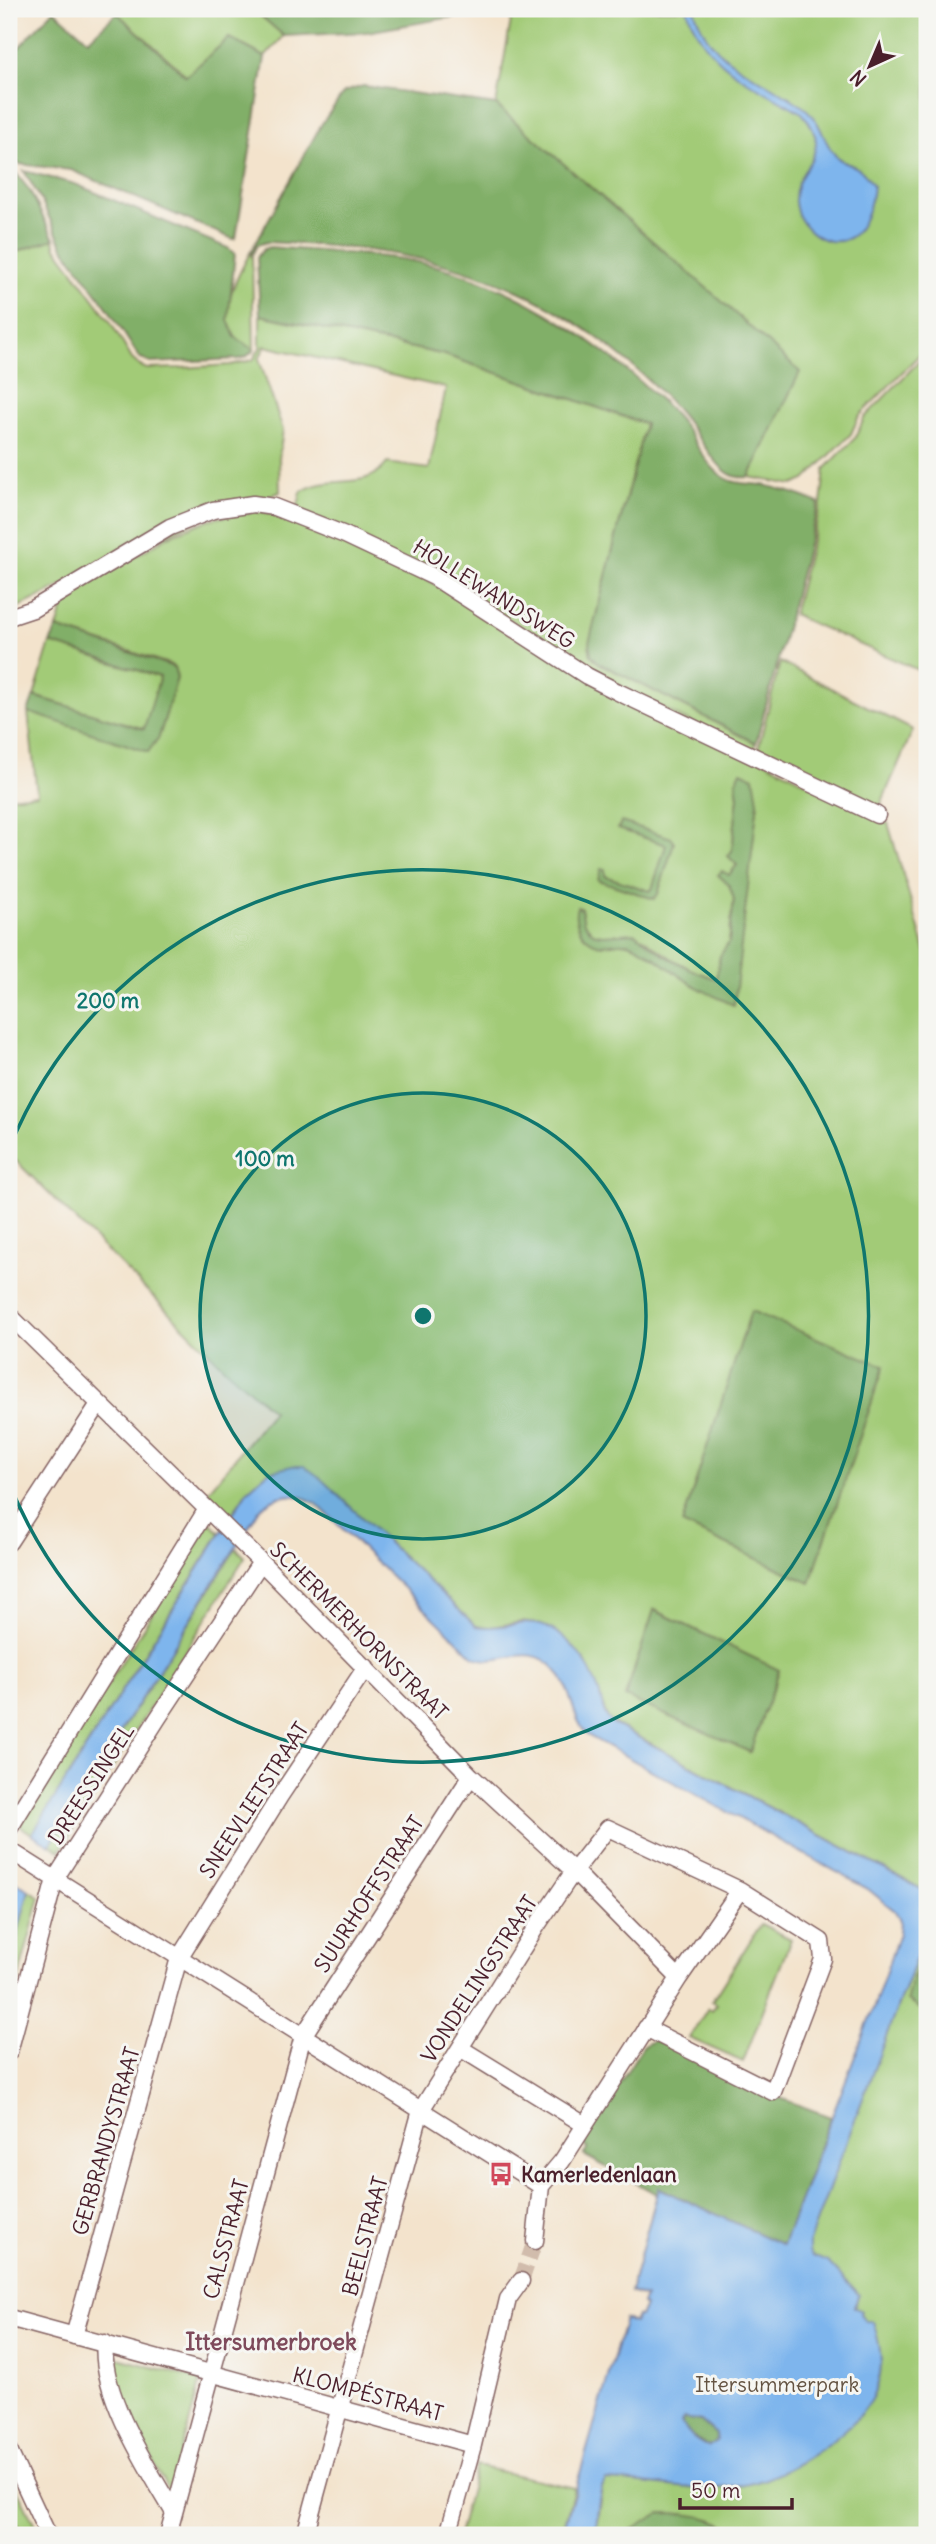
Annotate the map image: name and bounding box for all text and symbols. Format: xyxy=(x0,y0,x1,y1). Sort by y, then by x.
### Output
north arrow xyxy=(834,32,904,102)
text: N xyxy=(845,65,871,91)
street label: HOLLEWANDSWEG xyxy=(408,533,580,655)
text: 200 m xyxy=(77,987,140,1014)
text: 100 m xyxy=(235,1145,295,1172)
centre of rings xyxy=(411,1304,435,1328)
street label: SCHERMERHORNSTRAAT xyxy=(264,1536,454,1726)
street label: SNEEVLIETSTRAAT xyxy=(193,1717,315,1883)
street label: DREESSINGEL xyxy=(42,1719,140,1849)
street label: SUURHOFFSTRAAT xyxy=(308,1810,430,1978)
street label: VONDELINGSTRAAT xyxy=(415,1890,543,2068)
street label: GERBRANDYSTRAAT xyxy=(66,2044,146,2238)
bus stop icon: Kamerledenlaan xyxy=(487,2160,515,2188)
place label: Kamerledenlaan xyxy=(521,2161,677,2188)
street label: BEELSTRAAT xyxy=(336,2173,394,2299)
street label: CALSSTRAAT xyxy=(197,2176,255,2302)
district label: Ittersumerbroek xyxy=(185,2327,357,2356)
street label: KLOMPÉSTRAAT xyxy=(290,2361,446,2427)
park label: Ittersummerpark xyxy=(695,2371,859,2398)
scale bar xyxy=(680,2467,792,2511)
text: 50 m xyxy=(691,2477,740,2504)

